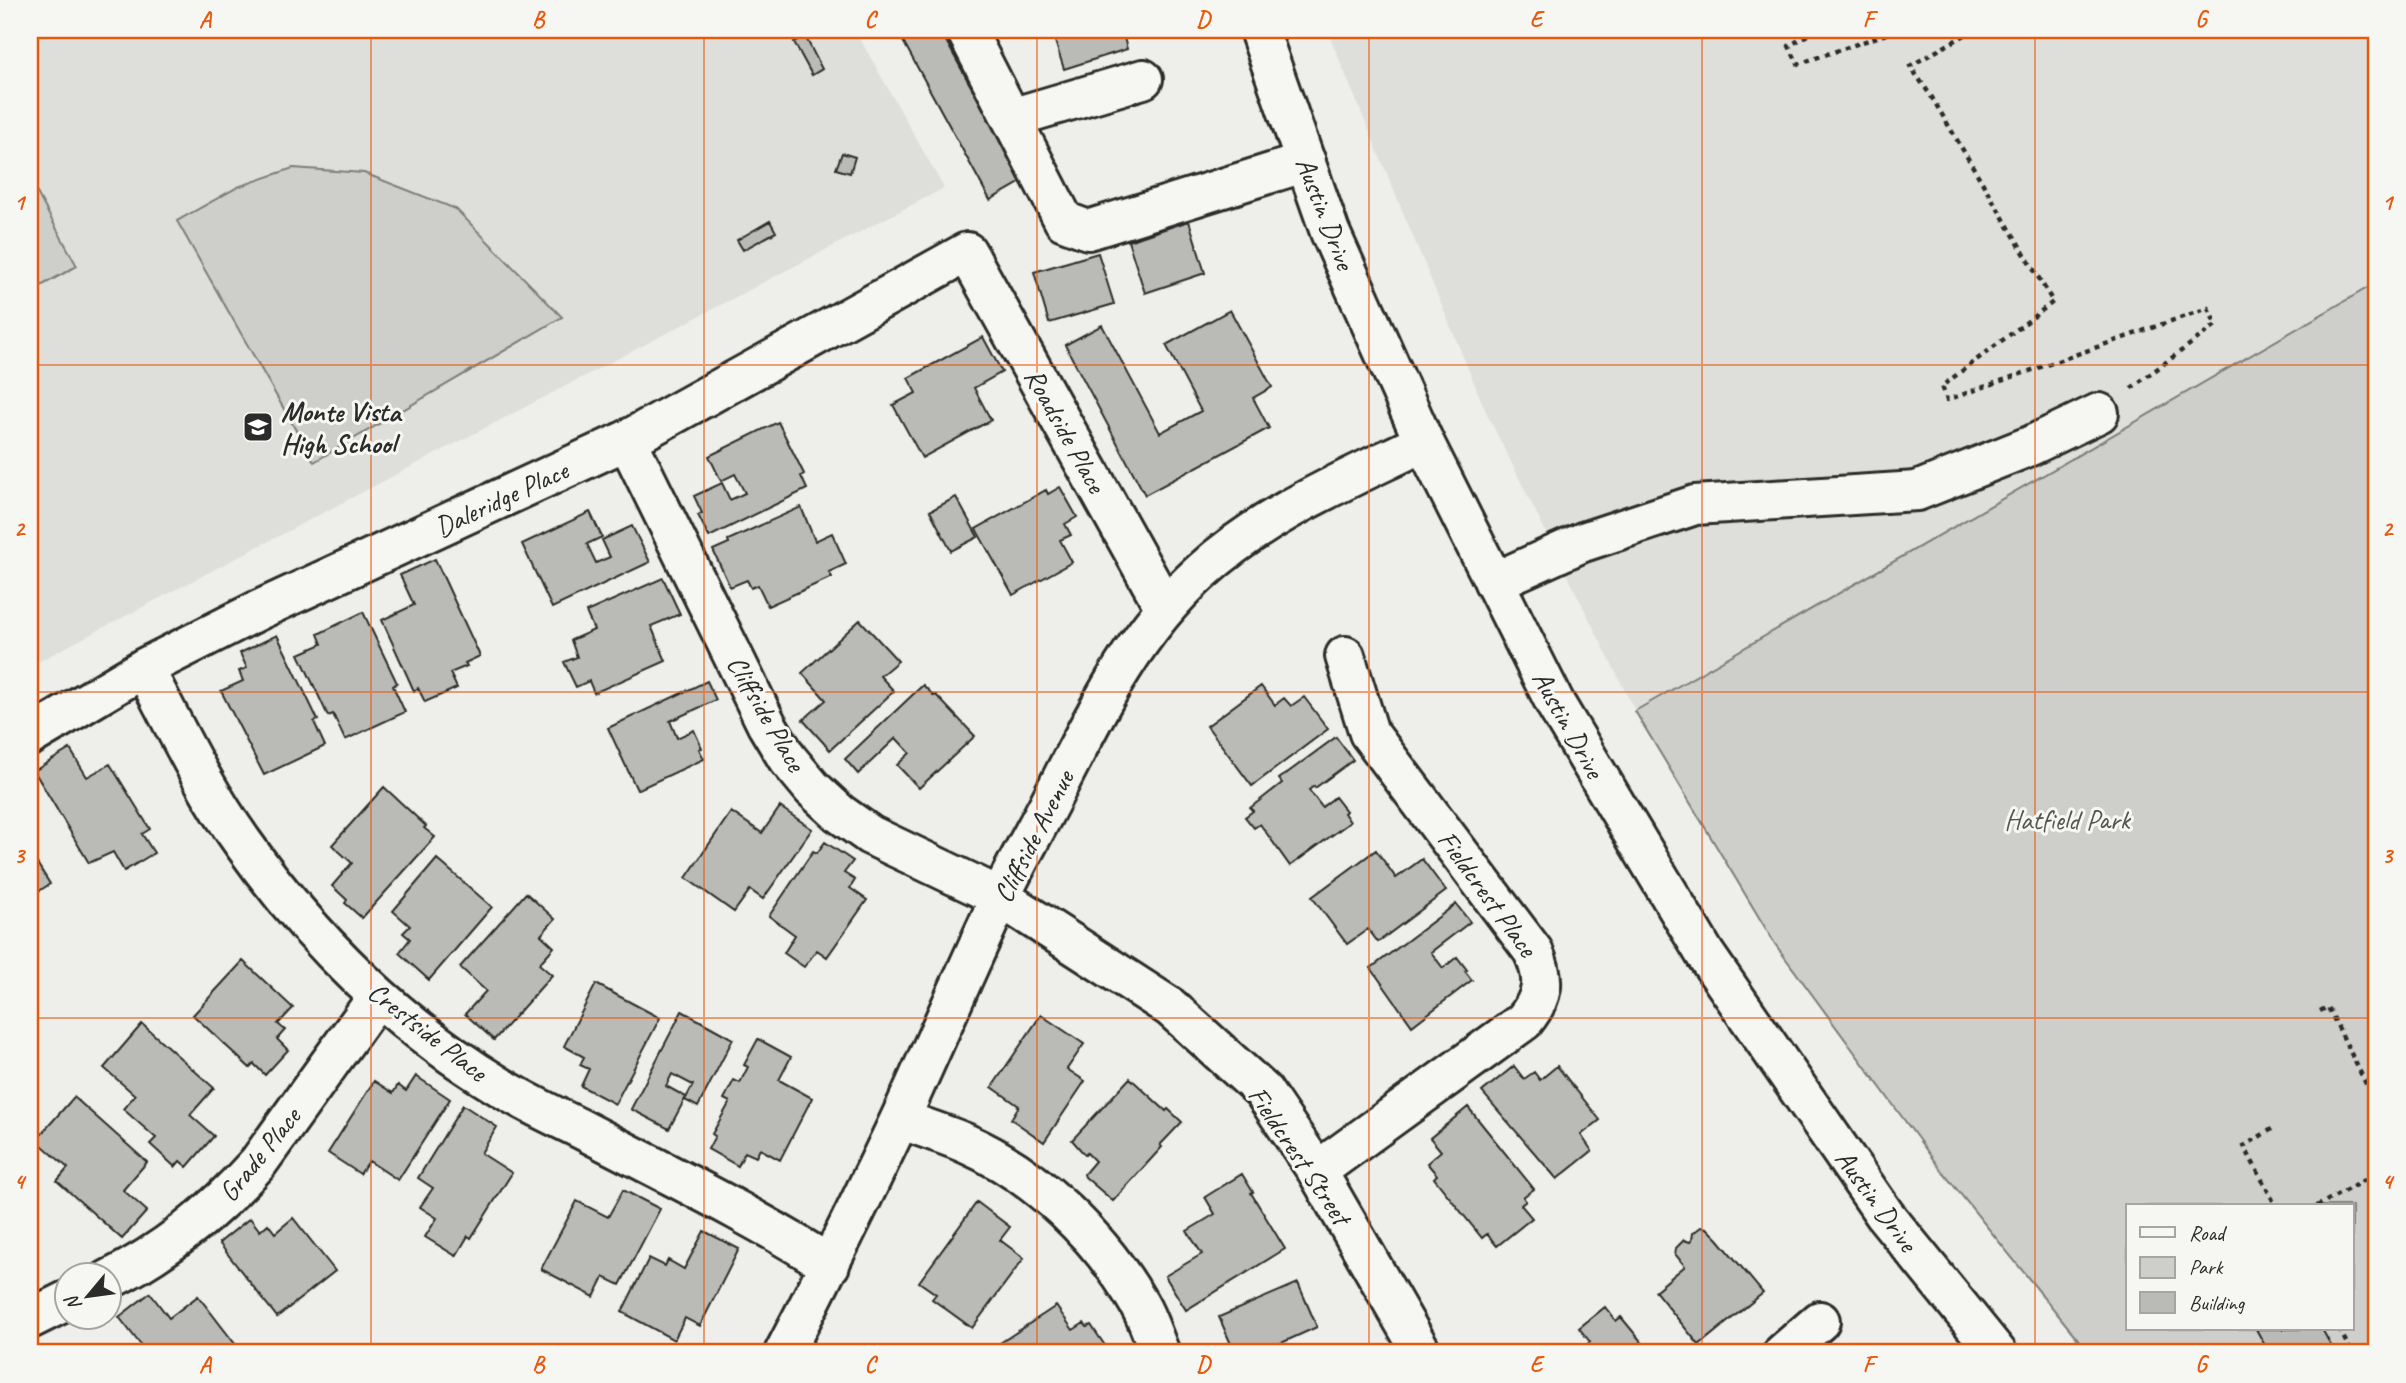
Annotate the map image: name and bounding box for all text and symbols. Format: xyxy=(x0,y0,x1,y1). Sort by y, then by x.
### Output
text: A xyxy=(199,5,213,34)
text: B xyxy=(532,5,546,34)
text: C xyxy=(865,5,879,34)
text: D xyxy=(1196,5,1212,34)
text: E xyxy=(1530,5,1546,34)
text: F xyxy=(1863,5,1879,34)
text: G xyxy=(2195,5,2210,34)
street label: Austin Drive xyxy=(1288,152,1364,276)
text: 1 xyxy=(14,188,27,217)
text: 1 xyxy=(2382,188,2395,217)
street label: Roadside Place xyxy=(1017,362,1115,500)
place label: Monte Vista High School xyxy=(281,394,403,461)
school or university icon: Monte Vista High School xyxy=(241,410,275,444)
street label: Daleridge Place xyxy=(429,452,575,545)
text: 2 xyxy=(14,514,27,543)
text: 2 xyxy=(2382,514,2395,543)
street label: Cliffside Place xyxy=(719,649,815,779)
street label: Austin Drive xyxy=(1525,664,1613,786)
street label: Cliffside Avenue xyxy=(985,763,1082,908)
park label: Hatfield Park xyxy=(2004,802,2131,837)
street label: Fieldcrest Place xyxy=(1430,823,1546,965)
text: 3 xyxy=(14,841,27,870)
text: 3 xyxy=(2382,841,2395,870)
street label: Crestside Place xyxy=(361,974,496,1090)
street label: Fieldcrest Street xyxy=(1241,1079,1361,1234)
street label: Grade Place xyxy=(211,1099,309,1209)
street label: Austin Drive xyxy=(1828,1142,1926,1260)
text: 4 xyxy=(14,1167,27,1196)
text: 4 xyxy=(2382,1167,2395,1196)
legend xyxy=(2126,1204,2354,1330)
text: Road xyxy=(2189,1220,2228,1246)
text: Park xyxy=(2189,1254,2224,1280)
north arrow xyxy=(52,1260,122,1330)
text: N xyxy=(59,1290,87,1315)
text: Building xyxy=(2189,1290,2246,1316)
text: A xyxy=(199,1350,213,1379)
text: B xyxy=(532,1350,546,1379)
text: C xyxy=(865,1350,879,1379)
text: D xyxy=(1196,1350,1212,1379)
text: E xyxy=(1530,1350,1546,1379)
text: F xyxy=(1863,1350,1879,1379)
text: G xyxy=(2195,1350,2210,1379)

